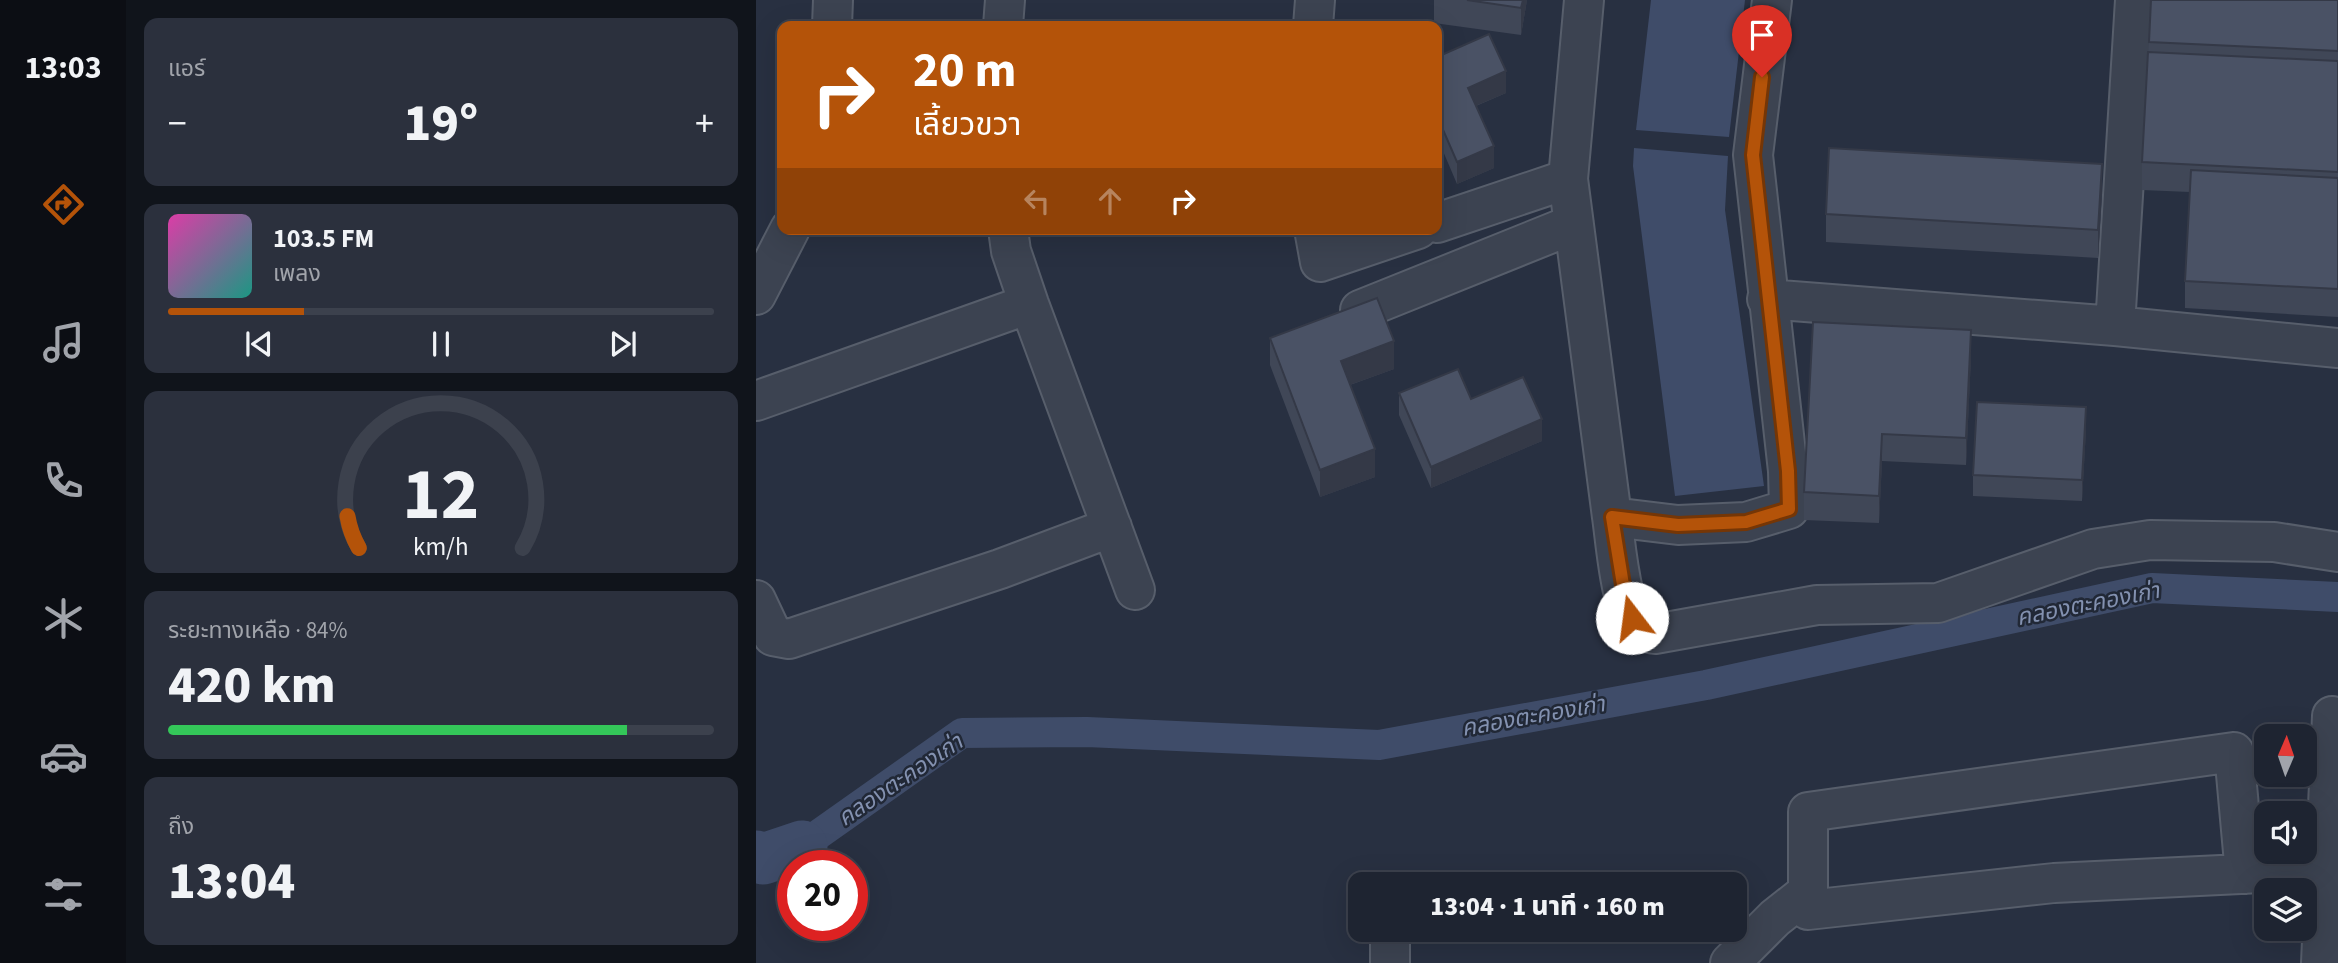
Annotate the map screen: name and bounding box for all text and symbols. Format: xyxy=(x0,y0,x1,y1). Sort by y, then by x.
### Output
pin xyxy=(1732,5,1792,77)
icon: arrive xyxy=(1743,16,1781,54)
text: 20 m xyxy=(913,36,1017,106)
text: 13:03 xyxy=(24,45,102,91)
icon: right xyxy=(798,49,889,140)
text: แอร์ xyxy=(168,52,205,85)
text: 19° xyxy=(404,87,478,161)
text: − xyxy=(168,97,187,151)
text: + xyxy=(695,97,714,151)
text: เลี้ยวขวา xyxy=(913,102,1021,148)
icon: directions xyxy=(39,180,88,229)
icon: left xyxy=(1018,182,1056,220)
icon: ahead xyxy=(1091,182,1129,220)
icon: right xyxy=(1164,182,1202,220)
text: 103.5 FM xyxy=(273,220,374,257)
text: เพลง xyxy=(273,257,321,290)
icon: music xyxy=(39,318,88,367)
icon: previous xyxy=(240,325,278,363)
icon: pause xyxy=(422,325,460,363)
icon: next xyxy=(604,325,642,363)
text: 12 xyxy=(403,443,479,547)
icon: phone xyxy=(39,456,88,505)
text: km/h xyxy=(413,528,469,564)
water label: คลองตะคองเก่า xyxy=(2014,574,2164,634)
position arrow xyxy=(1595,581,1669,655)
icon: climate xyxy=(39,594,88,643)
text: ระยะทางเหลือ · 84% xyxy=(168,614,348,647)
text: 420 km xyxy=(168,649,336,723)
water label: คลองตะคองเก่า xyxy=(1459,687,1609,745)
north arrow xyxy=(2254,724,2317,788)
map controls xyxy=(2254,724,2317,941)
water label: คลองตะคองเก่า xyxy=(831,725,971,834)
icon: car xyxy=(39,732,88,781)
button: sound xyxy=(2254,801,2317,864)
text: ถึง xyxy=(168,810,194,843)
text: 13:04 xyxy=(168,845,295,919)
speed limit sign: 20 xyxy=(777,850,868,941)
icon: filters xyxy=(39,870,88,919)
button: layers xyxy=(2254,878,2317,941)
text: 13:04 · 1 นาที · 160 m xyxy=(1430,888,1665,925)

